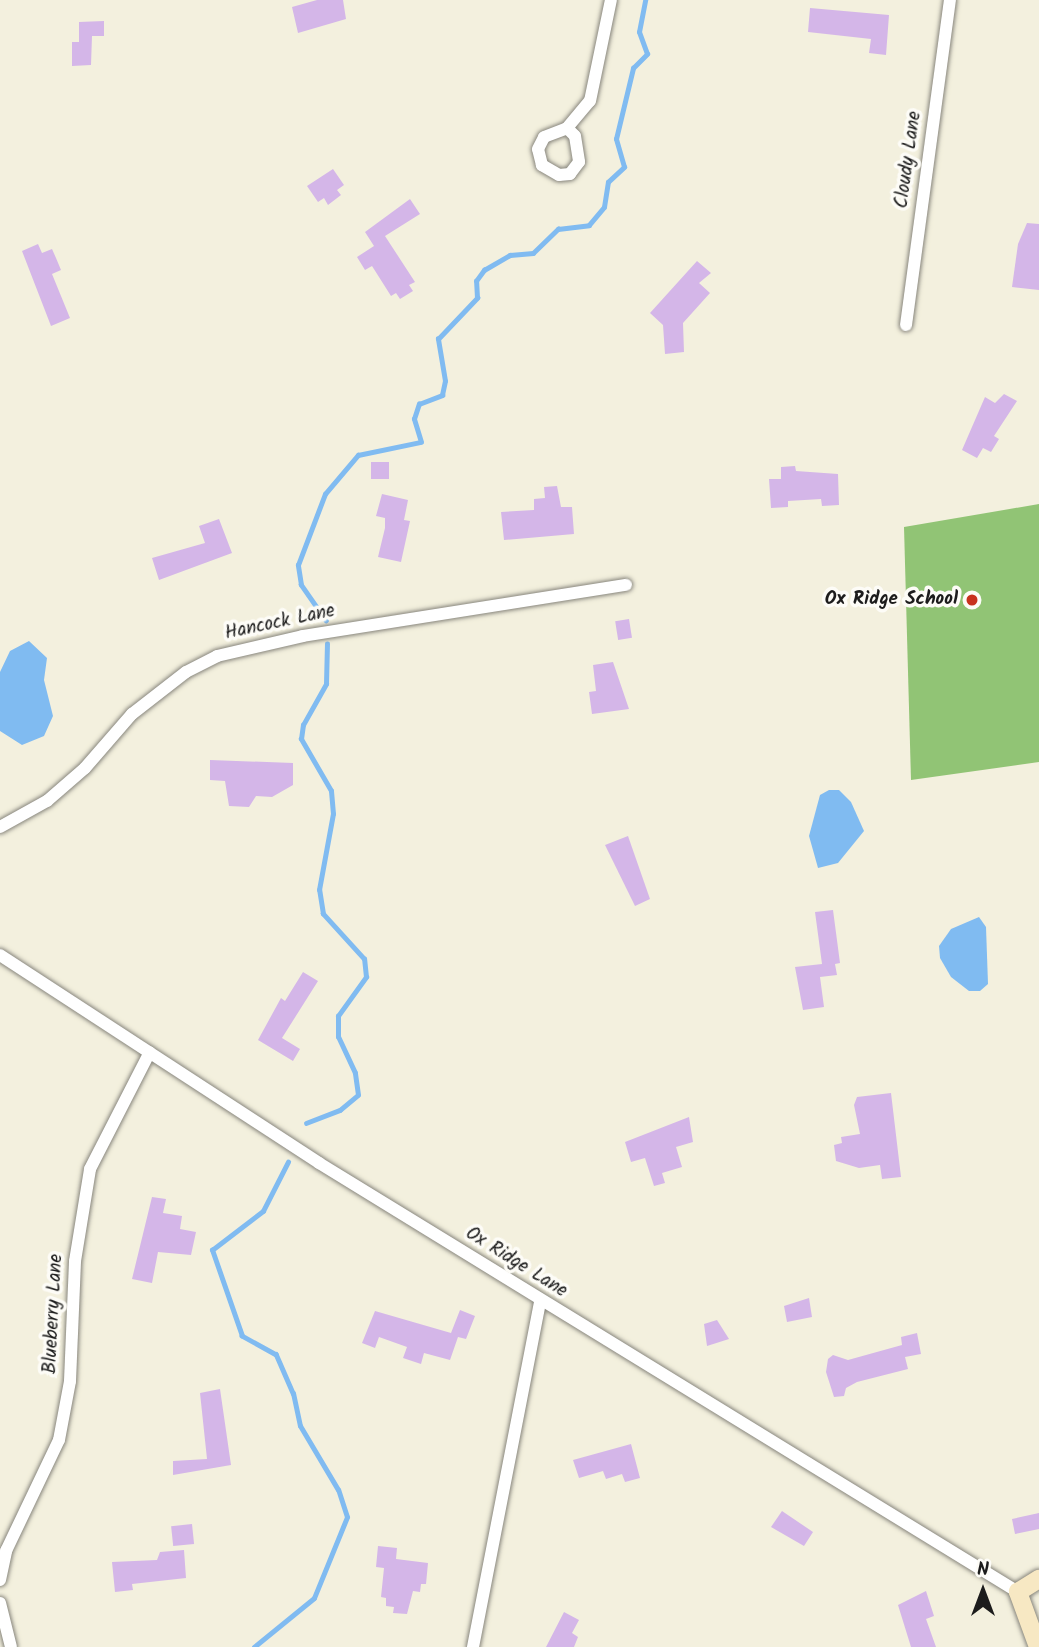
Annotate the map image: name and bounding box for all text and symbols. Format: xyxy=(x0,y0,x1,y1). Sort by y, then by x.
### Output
street label: Cloudy Lane xyxy=(891,110,927,210)
place label: Ox Ridge School xyxy=(825,589,958,611)
marker: Ox Ridge School xyxy=(964,592,980,608)
street label: Hancock Lane xyxy=(223,600,337,646)
street label: Ox Ridge Lane xyxy=(461,1223,571,1303)
street label: Blueberry Lane xyxy=(39,1253,69,1375)
text: N xyxy=(977,1555,989,1585)
north arrow xyxy=(948,1556,1018,1626)

